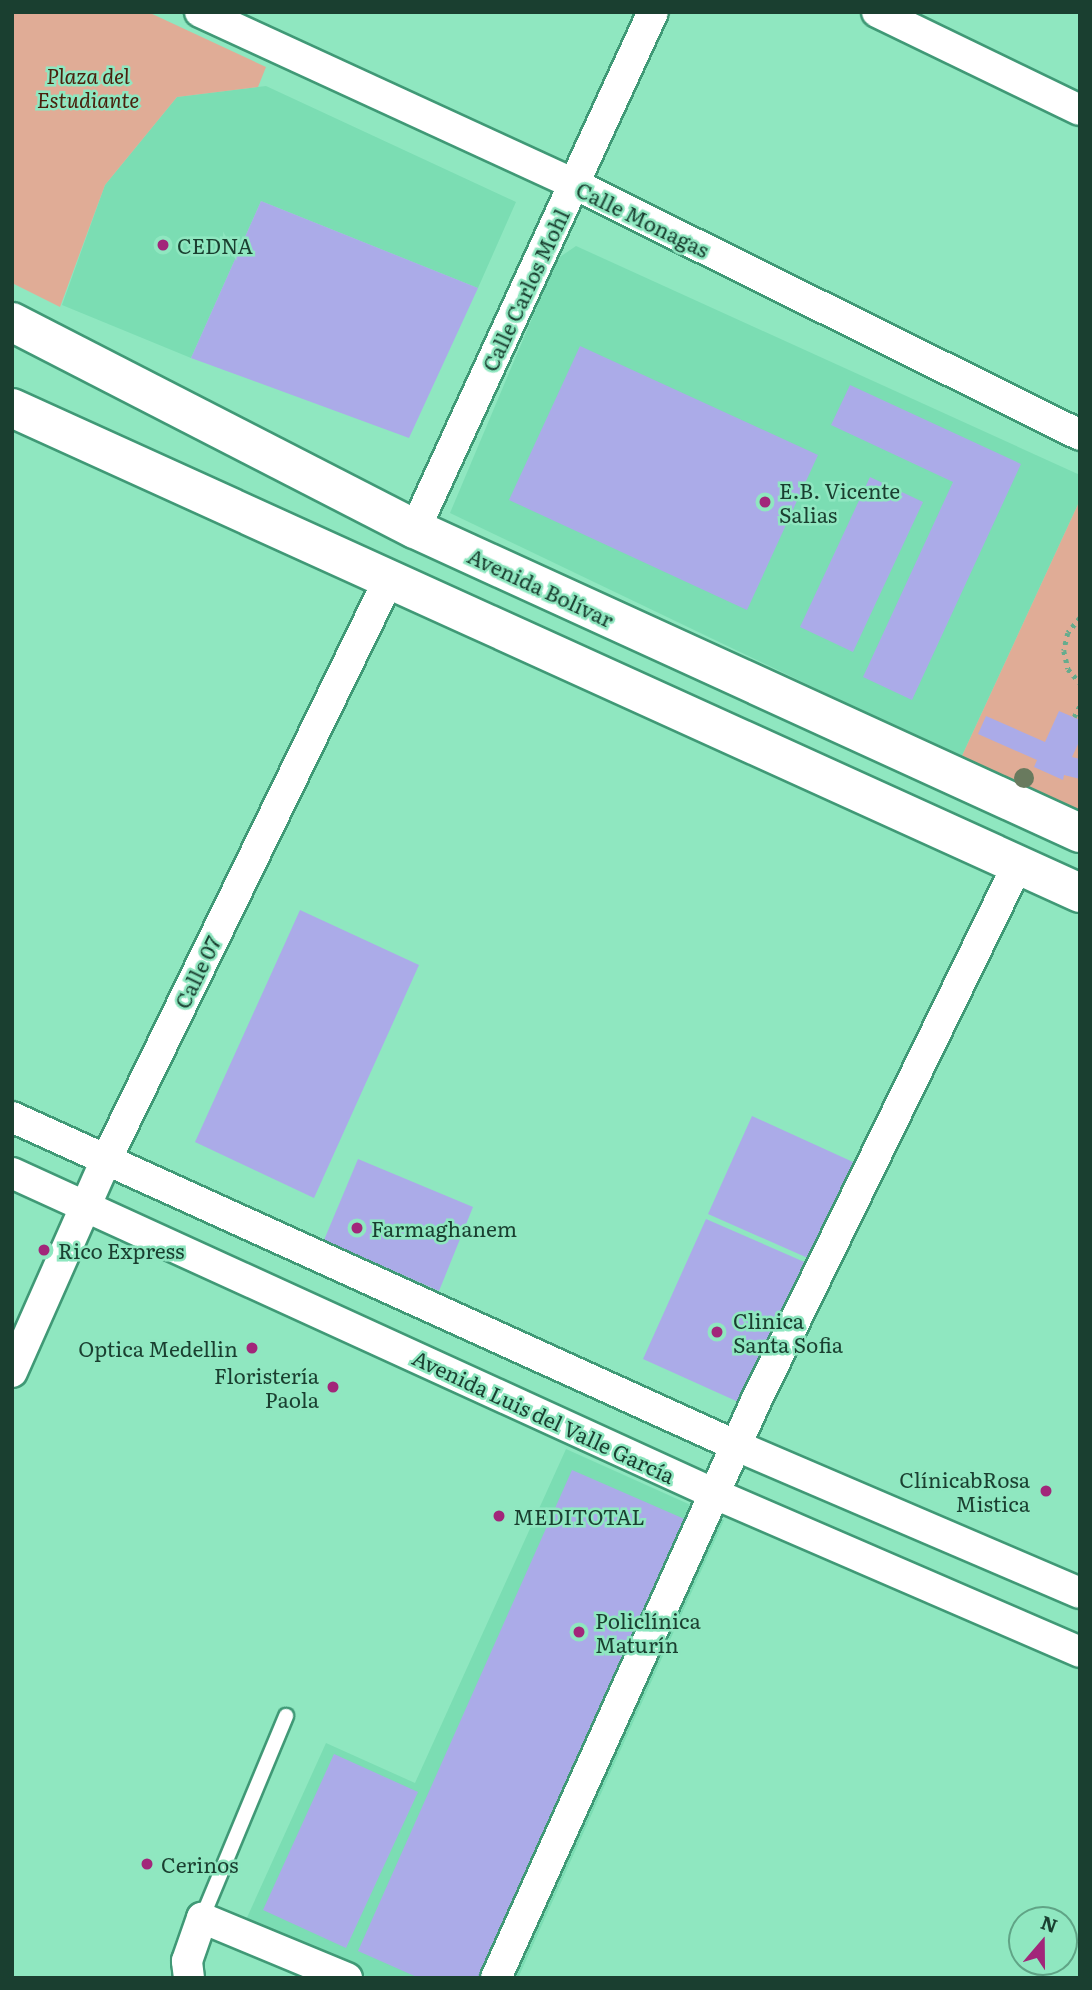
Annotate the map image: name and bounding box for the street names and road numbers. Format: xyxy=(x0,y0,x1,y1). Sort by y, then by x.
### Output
street label: Calle Monagas xyxy=(572,176,714,262)
street label: Calle Carlos Mohl xyxy=(476,205,574,375)
street label: Avenida Bolívar xyxy=(464,542,618,632)
street label: Calle 07 xyxy=(169,932,225,1012)
street label: Avenida Luis del Valle García xyxy=(409,1344,679,1488)

